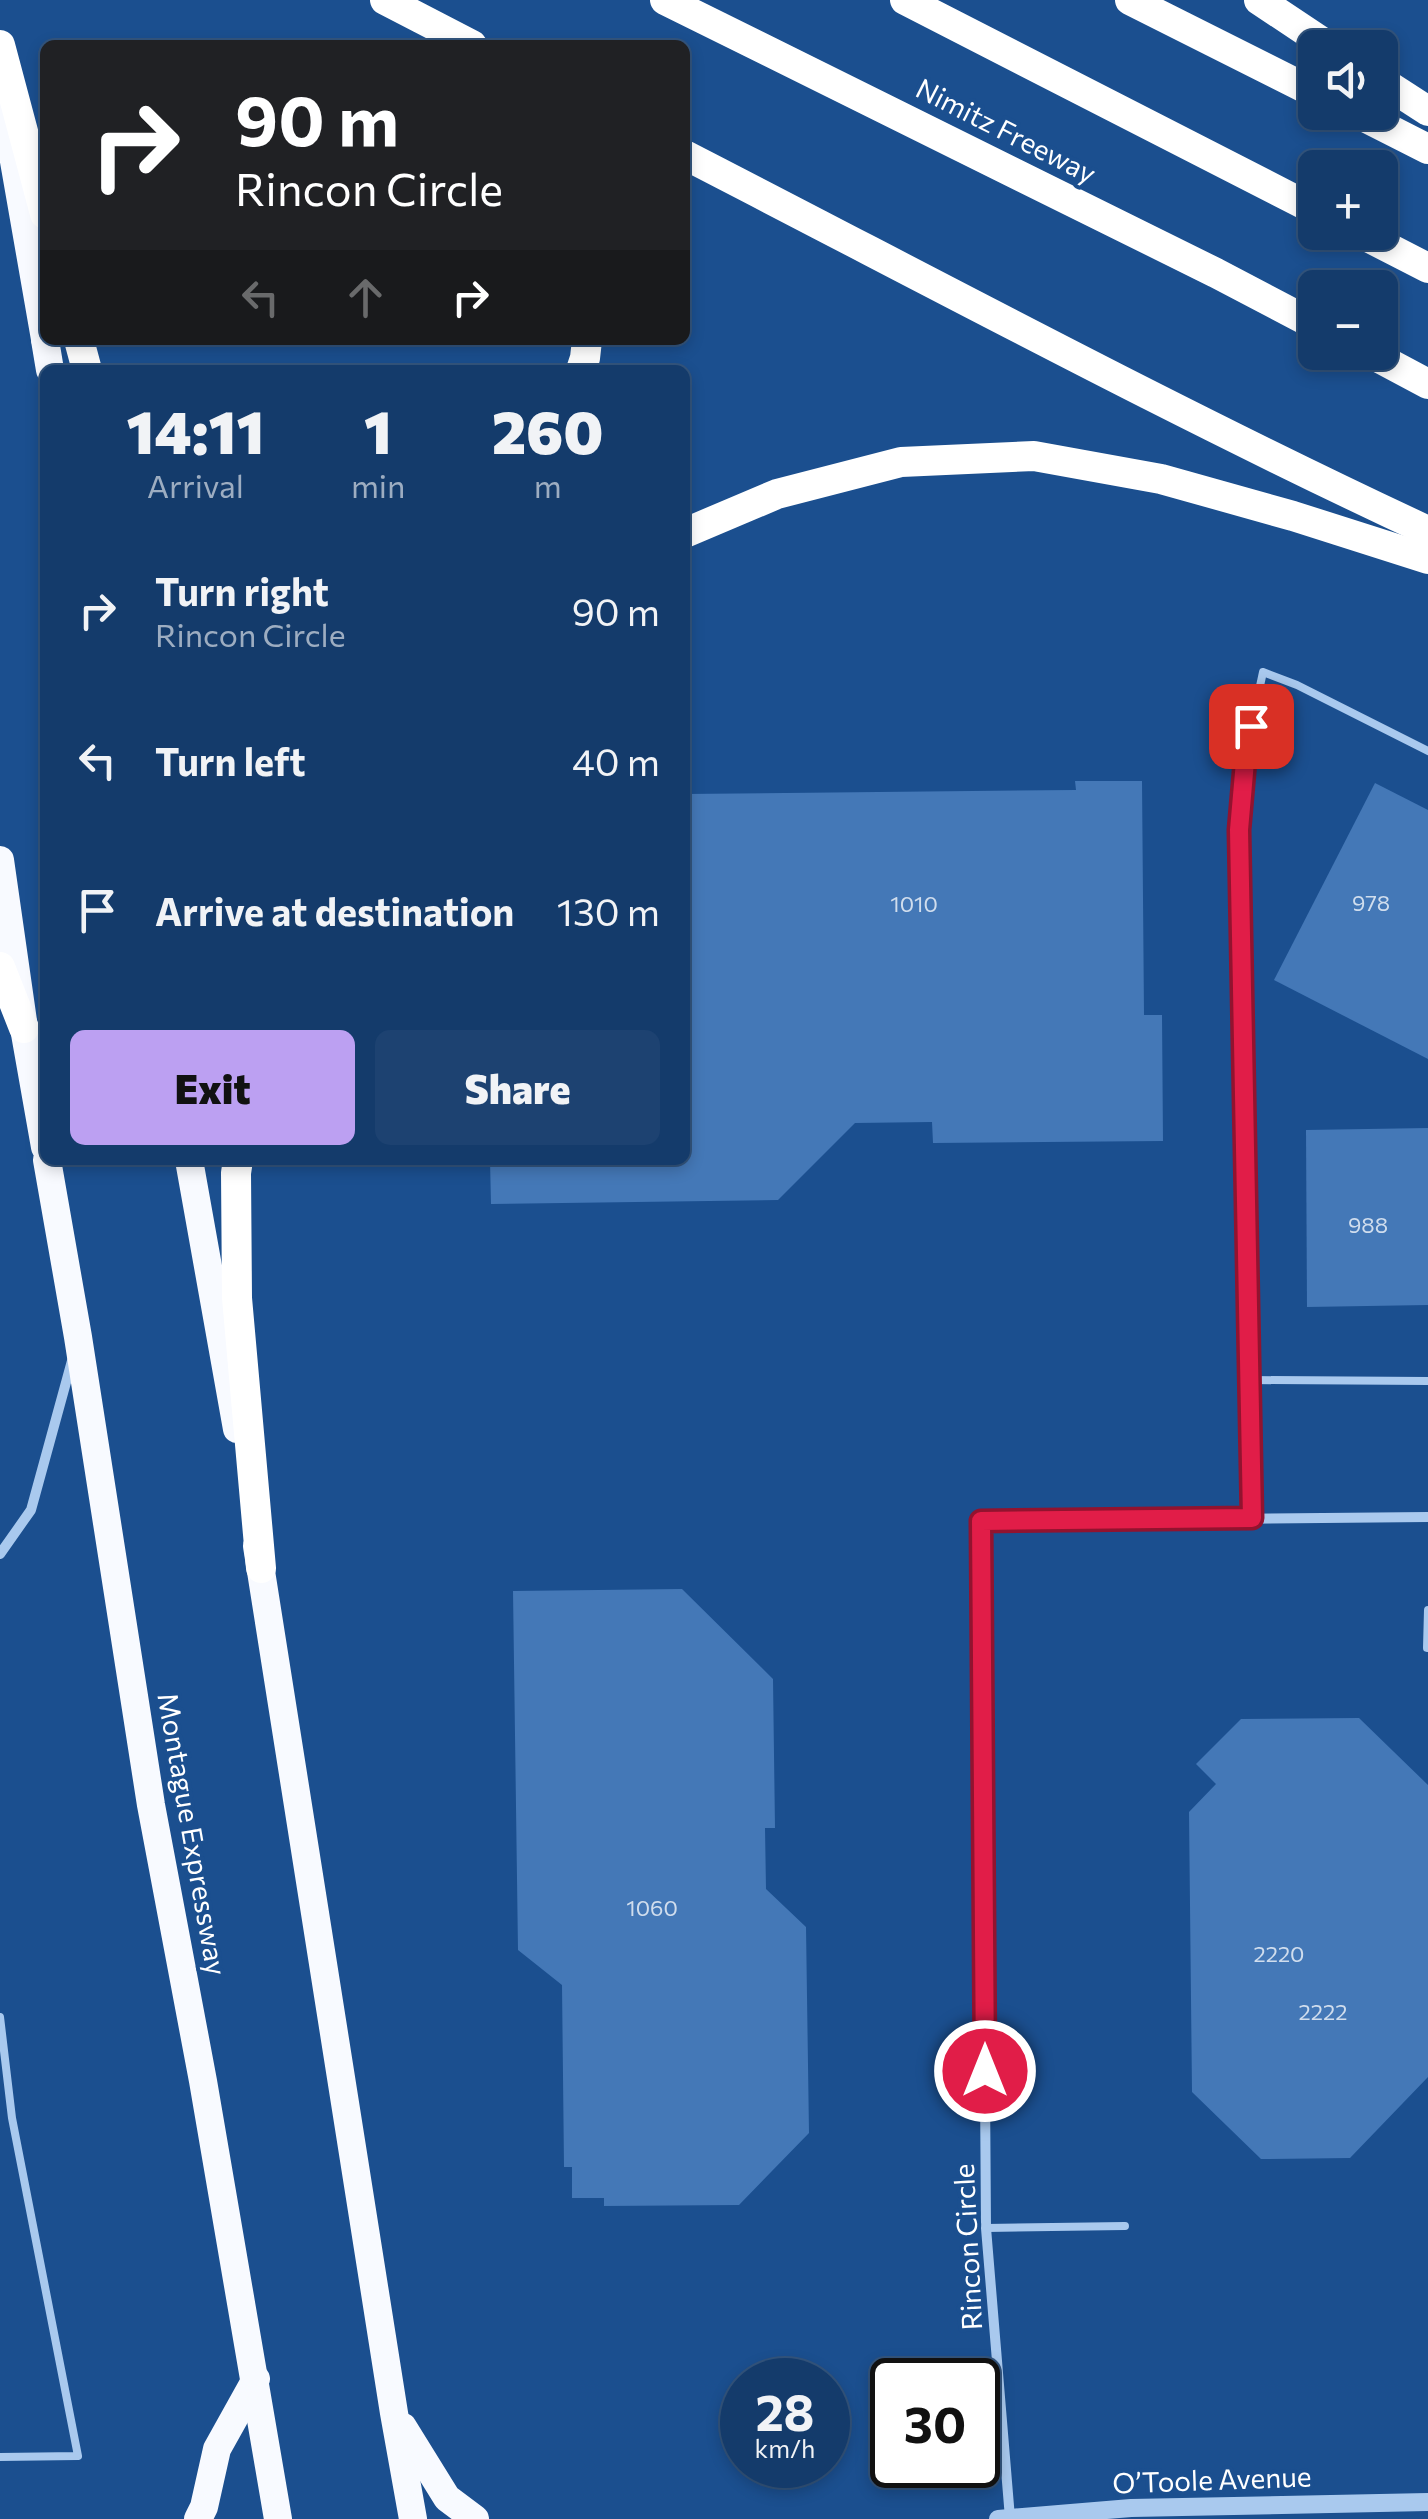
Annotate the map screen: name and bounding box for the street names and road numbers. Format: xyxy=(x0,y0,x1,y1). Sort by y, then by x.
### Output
street label: Nimitz Freeway xyxy=(911,70,1102,190)
street label: Montague Expressway xyxy=(151,1690,235,1978)
street label: Rincon Circle xyxy=(946,2163,988,2331)
street label: O’Toole Avenue xyxy=(1112,2459,1312,2499)

